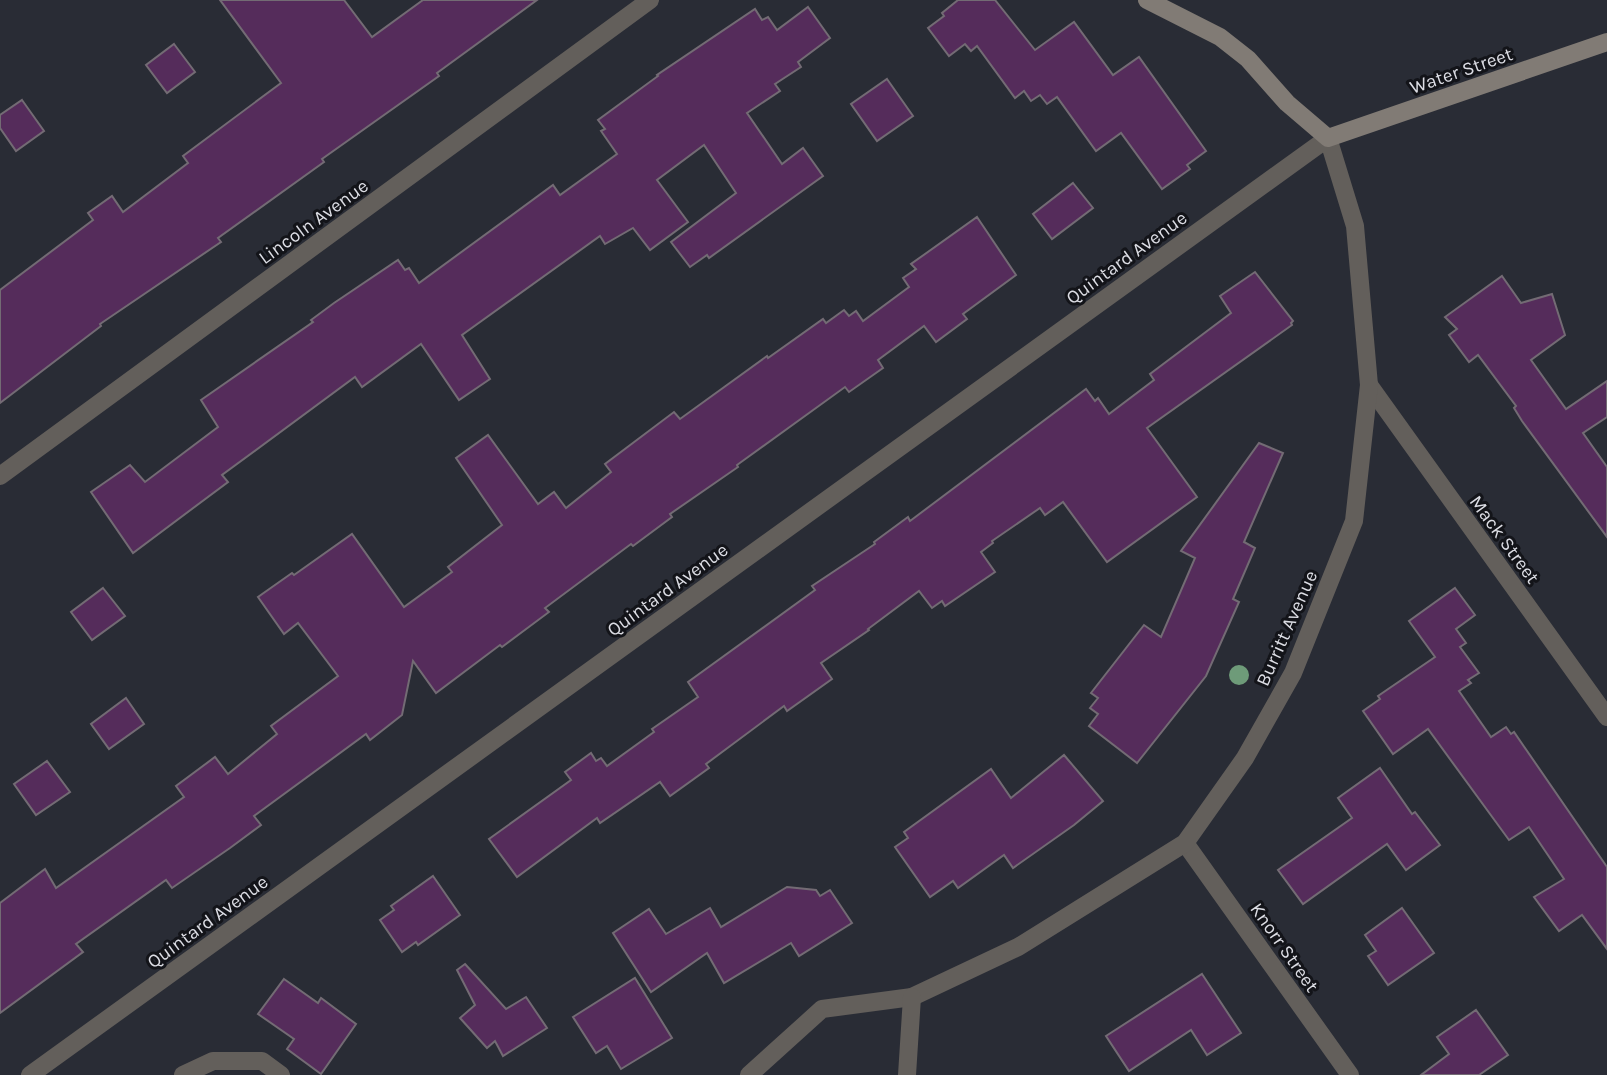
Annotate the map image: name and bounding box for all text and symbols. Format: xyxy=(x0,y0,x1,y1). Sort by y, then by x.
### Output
street label: Water Street xyxy=(1407,43,1516,99)
street label: Lincoln Avenue xyxy=(255,175,373,269)
street label: Quintard Avenue xyxy=(1062,207,1191,309)
street label: Mack Street xyxy=(1465,491,1544,588)
street label: Quintard Avenue xyxy=(603,539,732,641)
street label: Burritt Avenue xyxy=(1252,567,1322,690)
street label: Quintard Avenue xyxy=(143,871,272,973)
street label: Knorr Street xyxy=(1245,899,1323,996)

